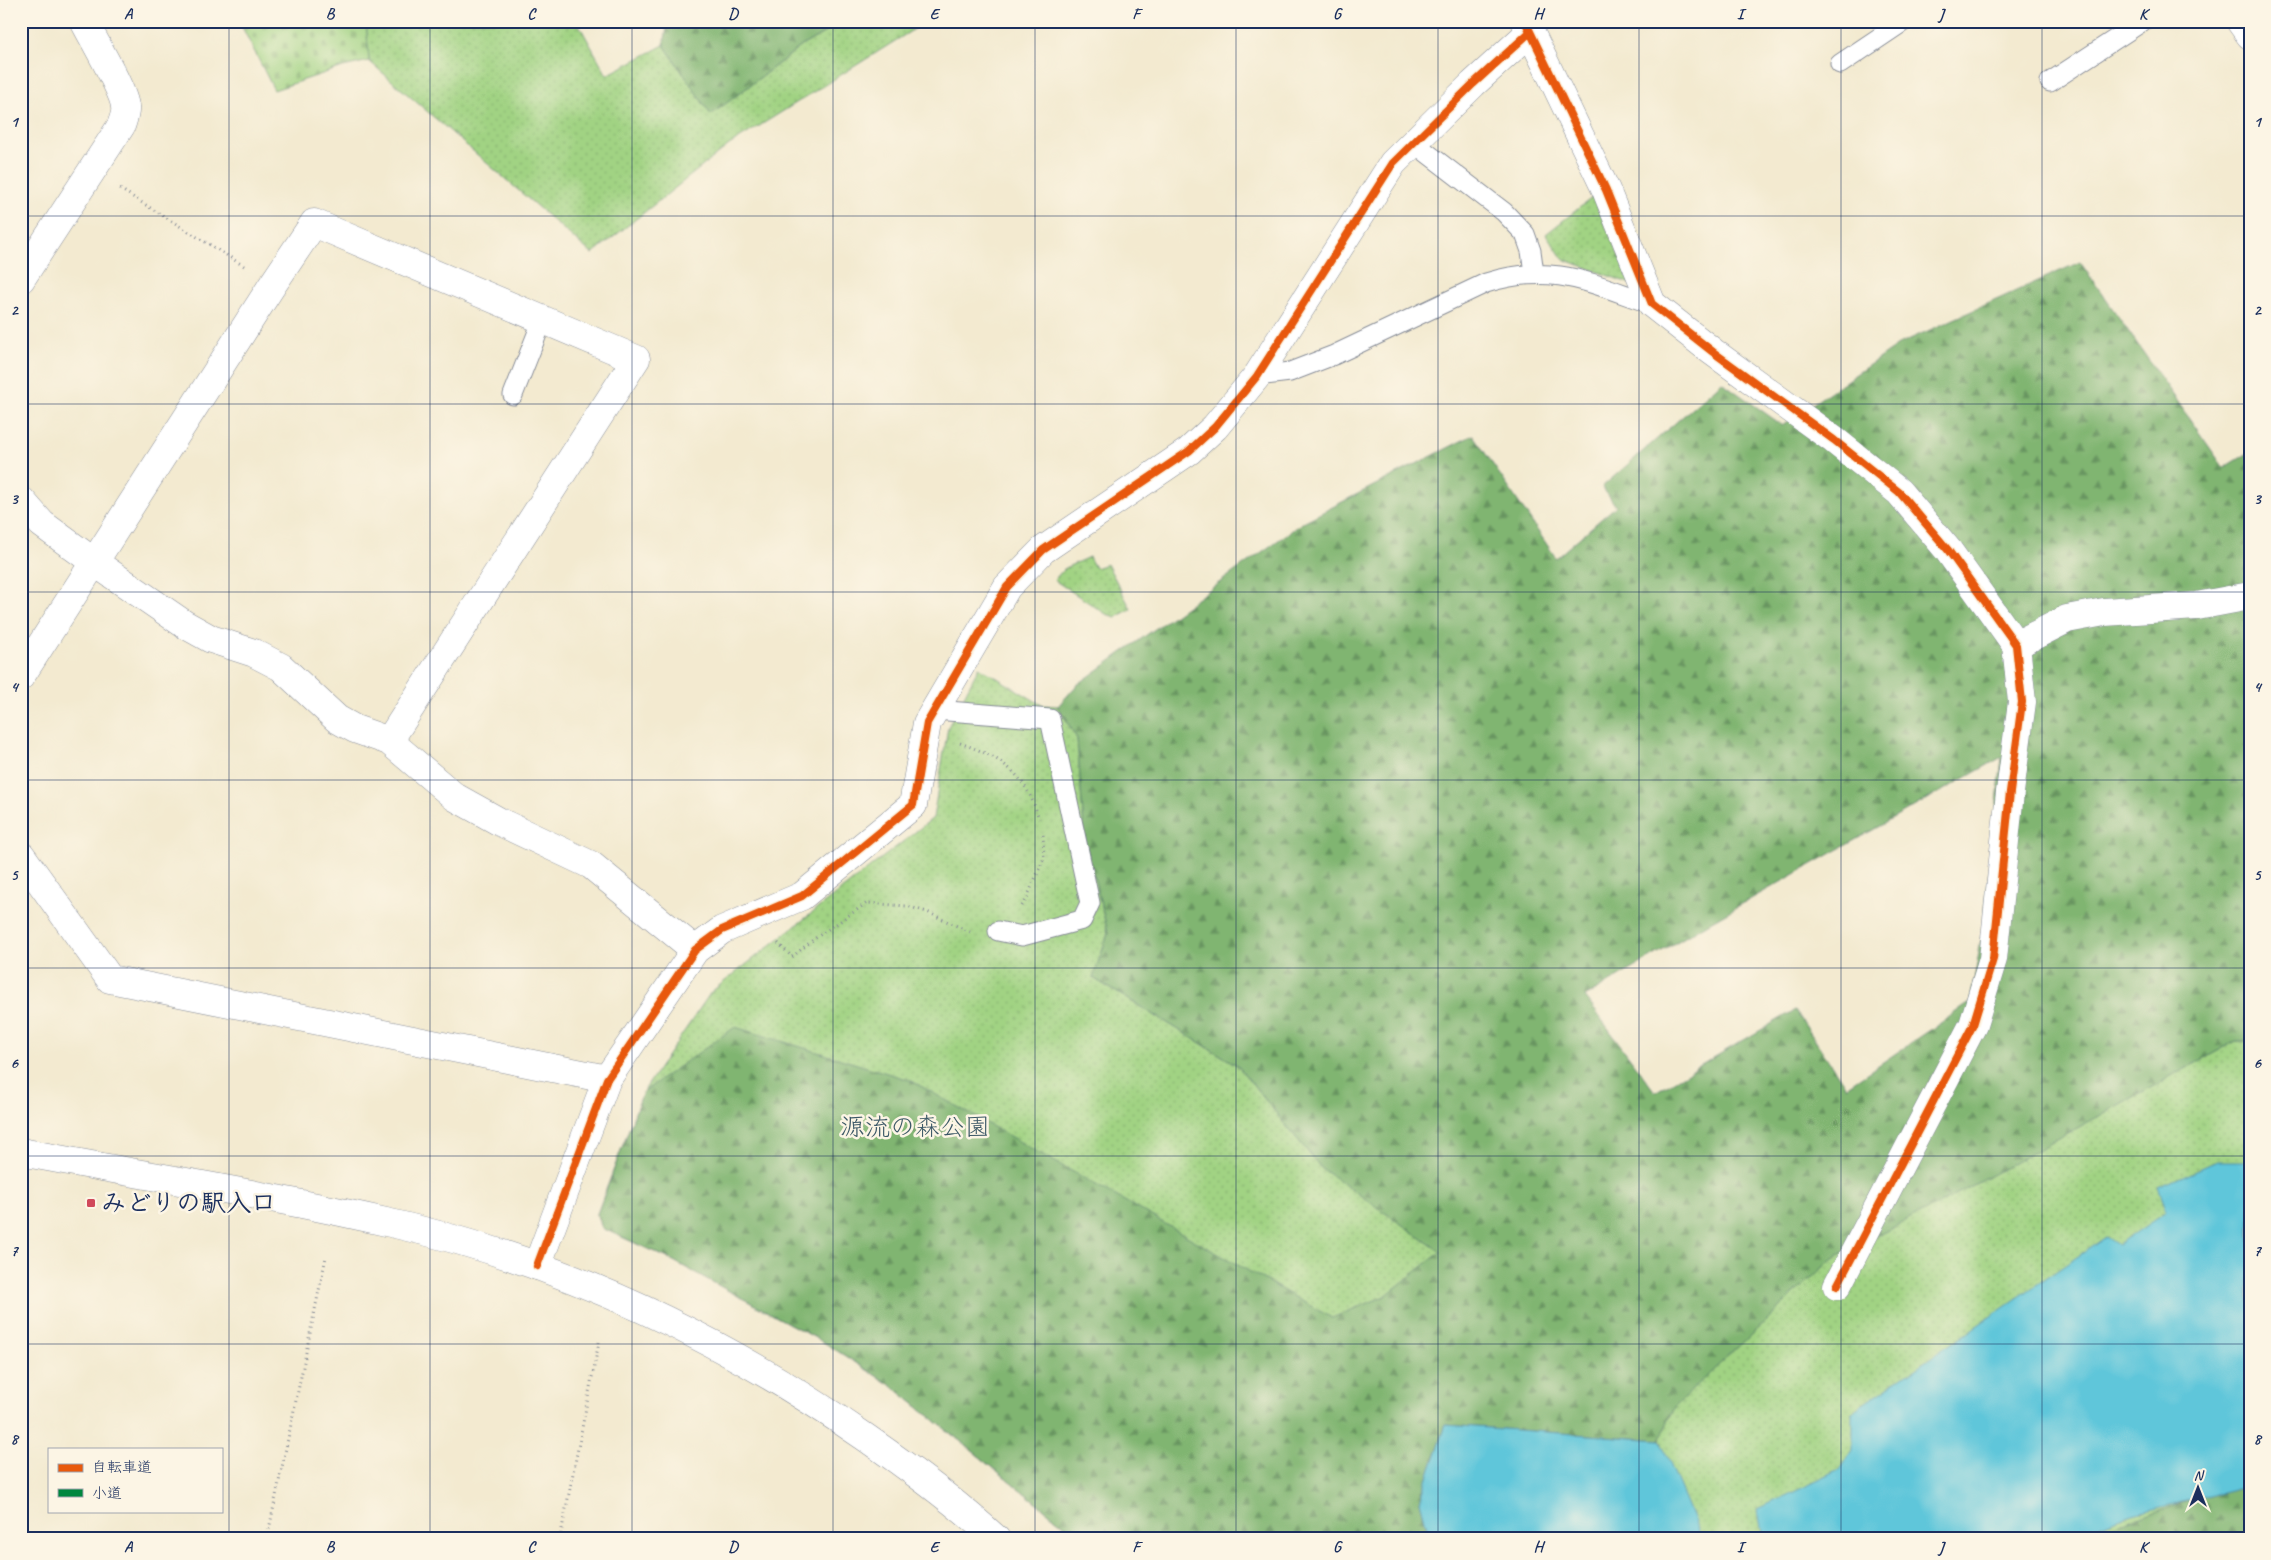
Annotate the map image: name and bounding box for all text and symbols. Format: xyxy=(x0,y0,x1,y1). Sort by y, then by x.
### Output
text: A xyxy=(124,4,134,24)
text: B xyxy=(326,4,336,24)
text: C xyxy=(527,4,537,24)
text: D xyxy=(728,4,739,24)
text: E xyxy=(930,4,941,24)
text: F xyxy=(1132,4,1143,24)
text: G xyxy=(1333,4,1343,24)
text: H xyxy=(1533,4,1545,24)
text: I xyxy=(1737,4,1747,24)
text: J xyxy=(1937,4,1946,24)
text: K xyxy=(2139,4,2151,24)
text: 1 xyxy=(10,112,19,132)
text: 1 xyxy=(2253,112,2262,132)
text: 2 xyxy=(10,300,19,320)
text: 2 xyxy=(2253,300,2262,320)
text: 3 xyxy=(10,489,19,509)
text: 3 xyxy=(2253,489,2262,509)
text: 4 xyxy=(10,677,19,697)
text: 4 xyxy=(2253,677,2262,697)
text: 5 xyxy=(11,865,20,885)
text: 5 xyxy=(2254,865,2263,885)
text: 6 xyxy=(10,1053,19,1073)
text: 6 xyxy=(2253,1053,2262,1073)
park label: 源流の森公園 xyxy=(840,1111,990,1143)
place label: みどりの駅入口 xyxy=(101,1187,276,1219)
marker: みどりの駅入口 xyxy=(85,1197,97,1209)
text: 7 xyxy=(10,1241,19,1261)
text: 7 xyxy=(2253,1241,2262,1261)
text: 8 xyxy=(10,1429,19,1449)
text: 8 xyxy=(2253,1429,2262,1449)
legend xyxy=(48,1448,222,1512)
text: 自転車道 xyxy=(92,1458,152,1477)
north arrow xyxy=(2174,1462,2224,1512)
text: N xyxy=(2194,1467,2205,1484)
text: 小道 xyxy=(92,1484,122,1503)
text: A xyxy=(124,1537,134,1557)
text: B xyxy=(326,1537,336,1557)
text: C xyxy=(527,1537,537,1557)
text: D xyxy=(728,1537,739,1557)
text: E xyxy=(930,1537,941,1557)
text: F xyxy=(1132,1537,1143,1557)
text: G xyxy=(1333,1537,1343,1557)
text: H xyxy=(1533,1537,1545,1557)
text: I xyxy=(1737,1537,1747,1557)
text: J xyxy=(1937,1537,1946,1557)
text: K xyxy=(2139,1537,2151,1557)

